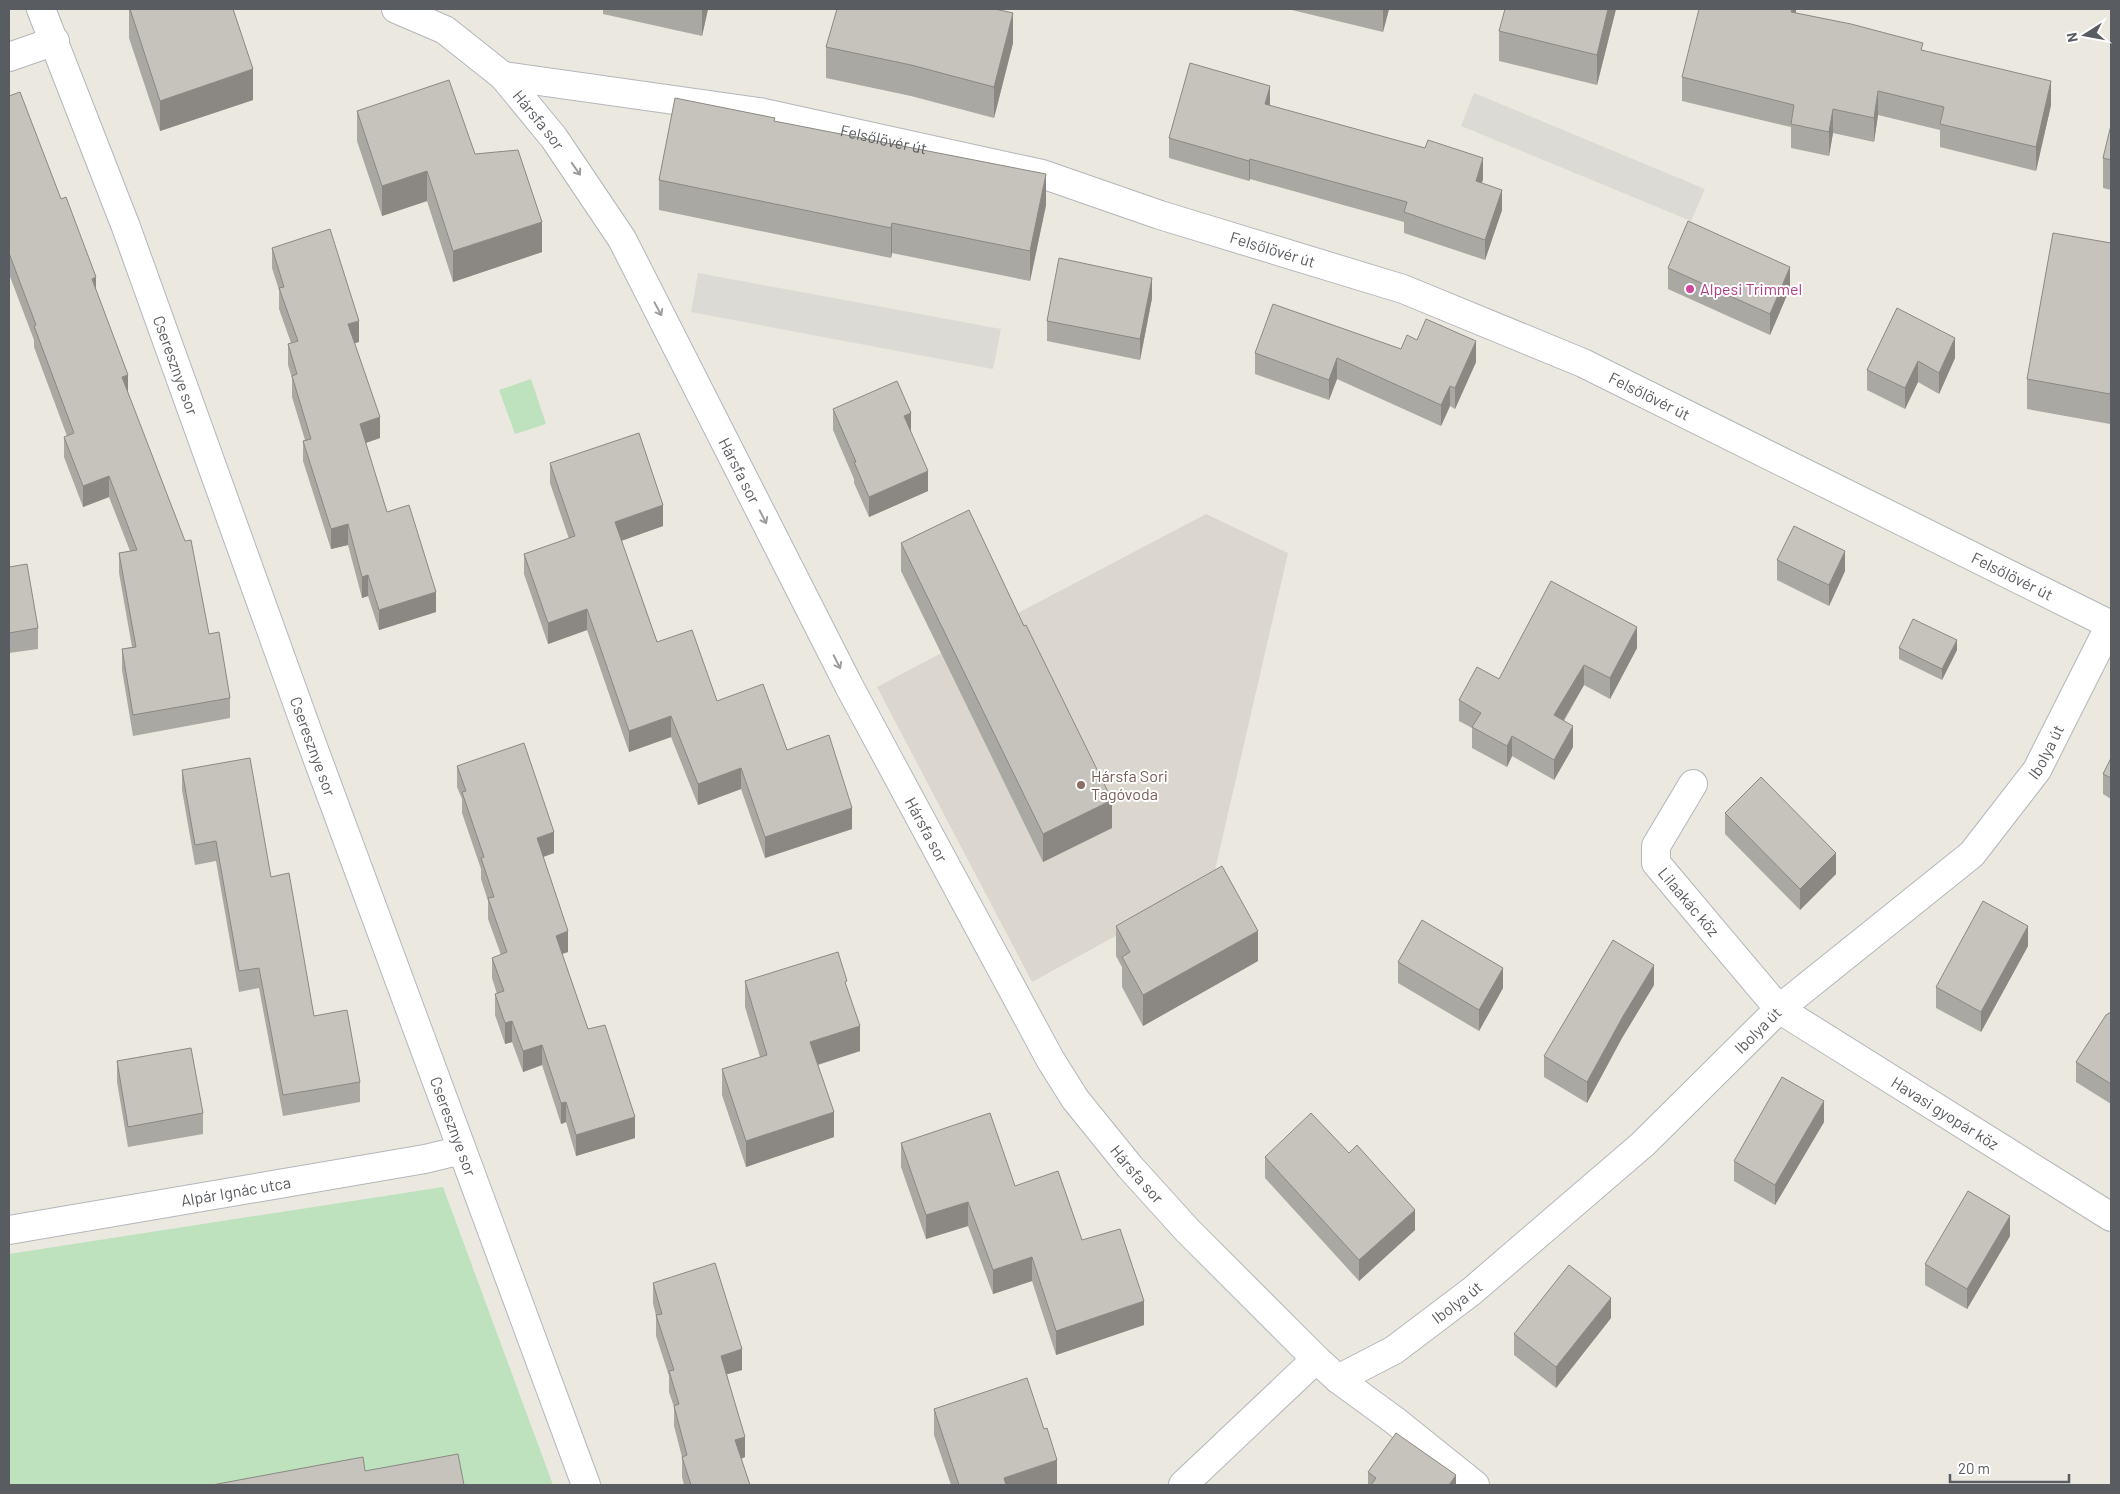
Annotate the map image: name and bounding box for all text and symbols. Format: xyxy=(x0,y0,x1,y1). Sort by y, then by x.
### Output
north arrow xyxy=(2060,10,2110,60)
text: N xyxy=(2063,31,2081,44)
street label: Hársfa sor xyxy=(509,86,569,153)
street label: Felsőlövér út xyxy=(838,120,929,158)
one-way arrow xyxy=(571,162,581,176)
street label: Felsőlövér út xyxy=(1228,227,1318,271)
place label: Alpesi Trimmel xyxy=(1700,279,1802,298)
marker: Alpesi Trimmel xyxy=(1684,283,1696,295)
one-way arrow xyxy=(653,302,663,317)
street label: Cseresznye sor xyxy=(150,313,203,418)
street label: Felsőlövér út xyxy=(1606,367,1693,424)
street label: Hársfa sor xyxy=(715,434,765,506)
one-way arrow xyxy=(758,509,768,524)
street label: Felsőlövér út xyxy=(1969,547,2056,604)
one-way arrow xyxy=(833,654,842,669)
street label: Cseresznye sor xyxy=(287,694,340,799)
street label: Ibolya út xyxy=(2024,721,2067,783)
place label: Hársfa Sori Tagóvoda xyxy=(1091,766,1168,803)
marker: Hársfa Sori Tagóvoda xyxy=(1075,779,1087,791)
street label: Hársfa sor xyxy=(902,794,952,865)
street label: Lilaakác köz xyxy=(1655,863,1723,940)
street label: Ibolya út xyxy=(1730,1003,1785,1057)
street label: Havasi gyopár köz xyxy=(1888,1072,2002,1153)
street label: Cseresznye sor xyxy=(427,1074,481,1179)
street label: Hársfa sor xyxy=(1107,1141,1168,1207)
street label: Alpár Ignác utca xyxy=(179,1172,292,1210)
street label: Ibolya út xyxy=(1428,1277,1486,1327)
scale bar xyxy=(1950,1452,2069,1484)
text: 20 m xyxy=(1958,1459,1990,1477)

